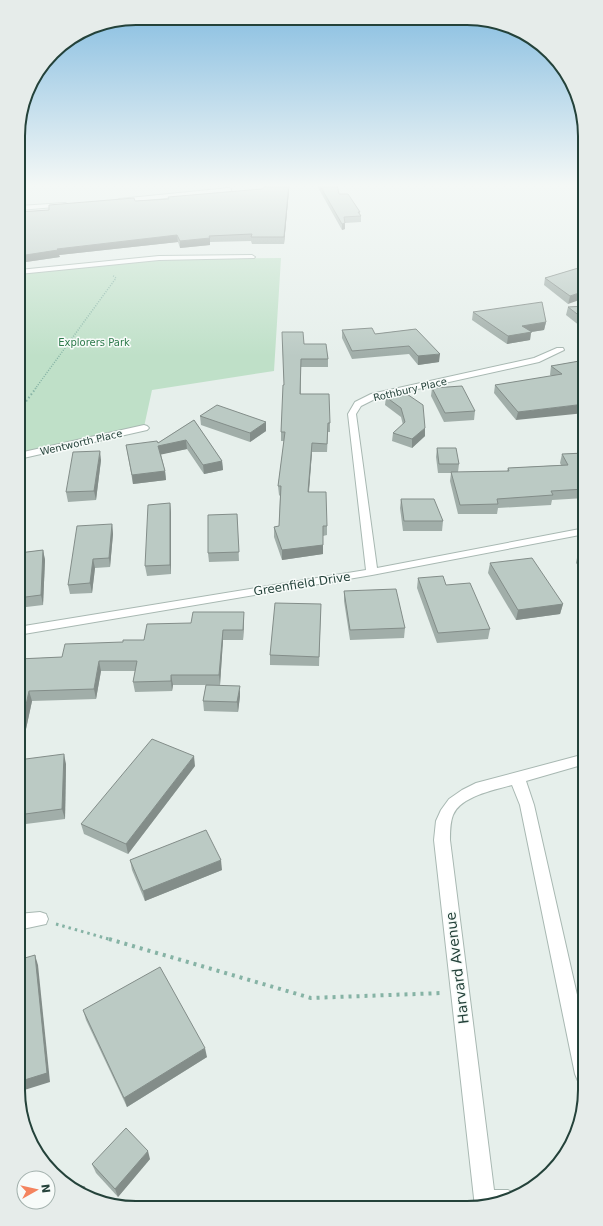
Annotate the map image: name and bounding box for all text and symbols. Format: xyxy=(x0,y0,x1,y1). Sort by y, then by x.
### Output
park label: Explorers Park xyxy=(58,337,130,348)
street label: Rothbury Place xyxy=(372,376,448,403)
street label: Wentworth Place xyxy=(39,428,123,457)
street label: Greenfield Drive xyxy=(252,569,352,599)
street label: Harvard Avenue xyxy=(442,911,472,1025)
north arrow xyxy=(16,1170,56,1210)
text: N xyxy=(38,1183,52,1194)

